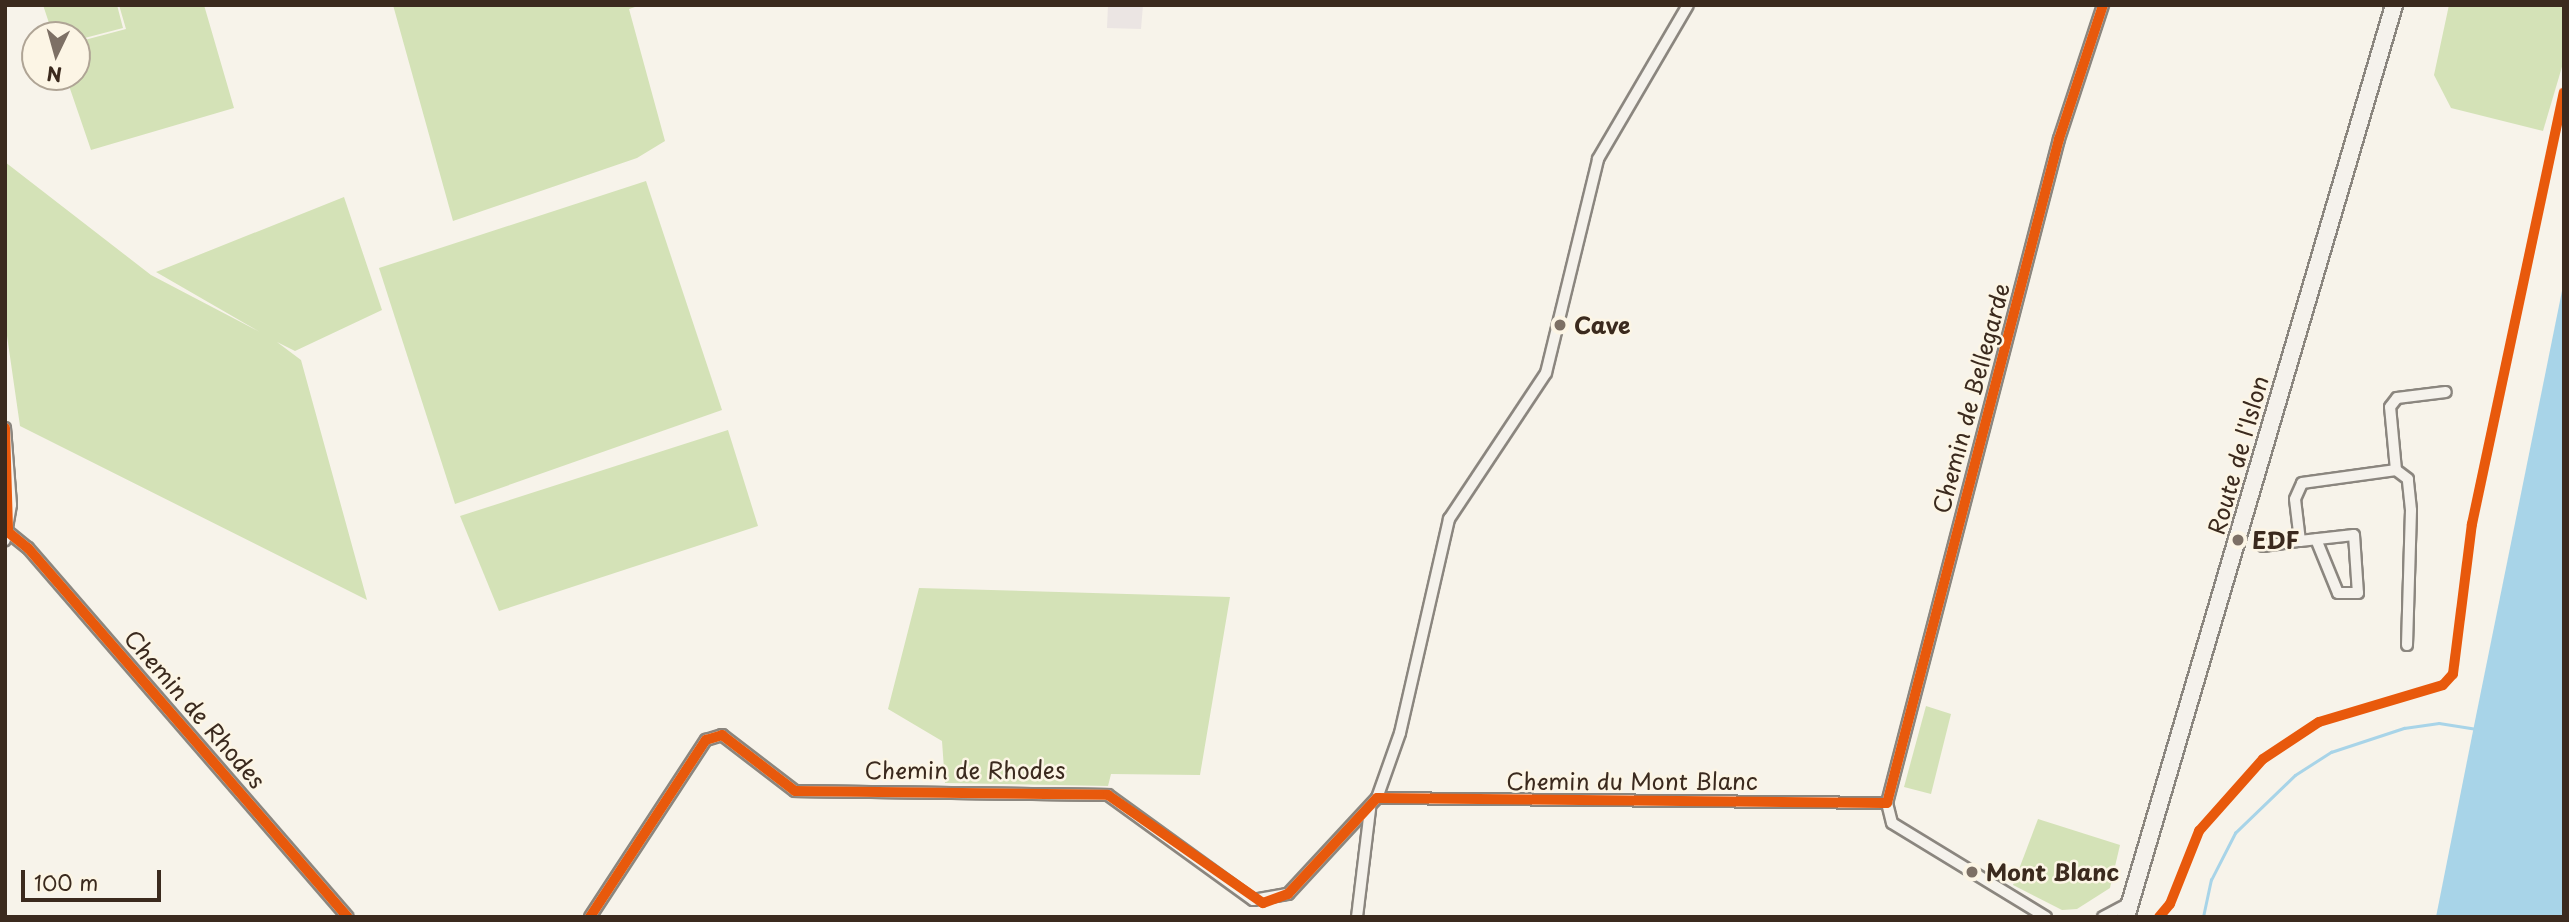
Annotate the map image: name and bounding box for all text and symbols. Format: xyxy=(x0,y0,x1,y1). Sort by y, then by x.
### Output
north arrow xyxy=(21,21,91,91)
text: N xyxy=(46,60,63,90)
street label: Chemin de Bellegarde xyxy=(1927,280,2015,516)
place label: Cave xyxy=(1574,311,1631,339)
marker: Cave xyxy=(1552,317,1568,333)
street label: Route de l'Islon xyxy=(2202,371,2274,539)
place label: EDF xyxy=(2252,526,2299,554)
marker: EDF xyxy=(2230,532,2246,548)
street label: Chemin de Rhodes xyxy=(118,624,272,794)
street label: Chemin de Rhodes xyxy=(864,756,1066,784)
street label: Chemin du Mont Blanc xyxy=(1506,767,1758,795)
scale bar xyxy=(24,856,164,900)
place label: Mont Blanc xyxy=(1986,858,2119,886)
marker: Mont Blanc xyxy=(1964,864,1980,880)
text: 100 m xyxy=(34,866,98,898)

